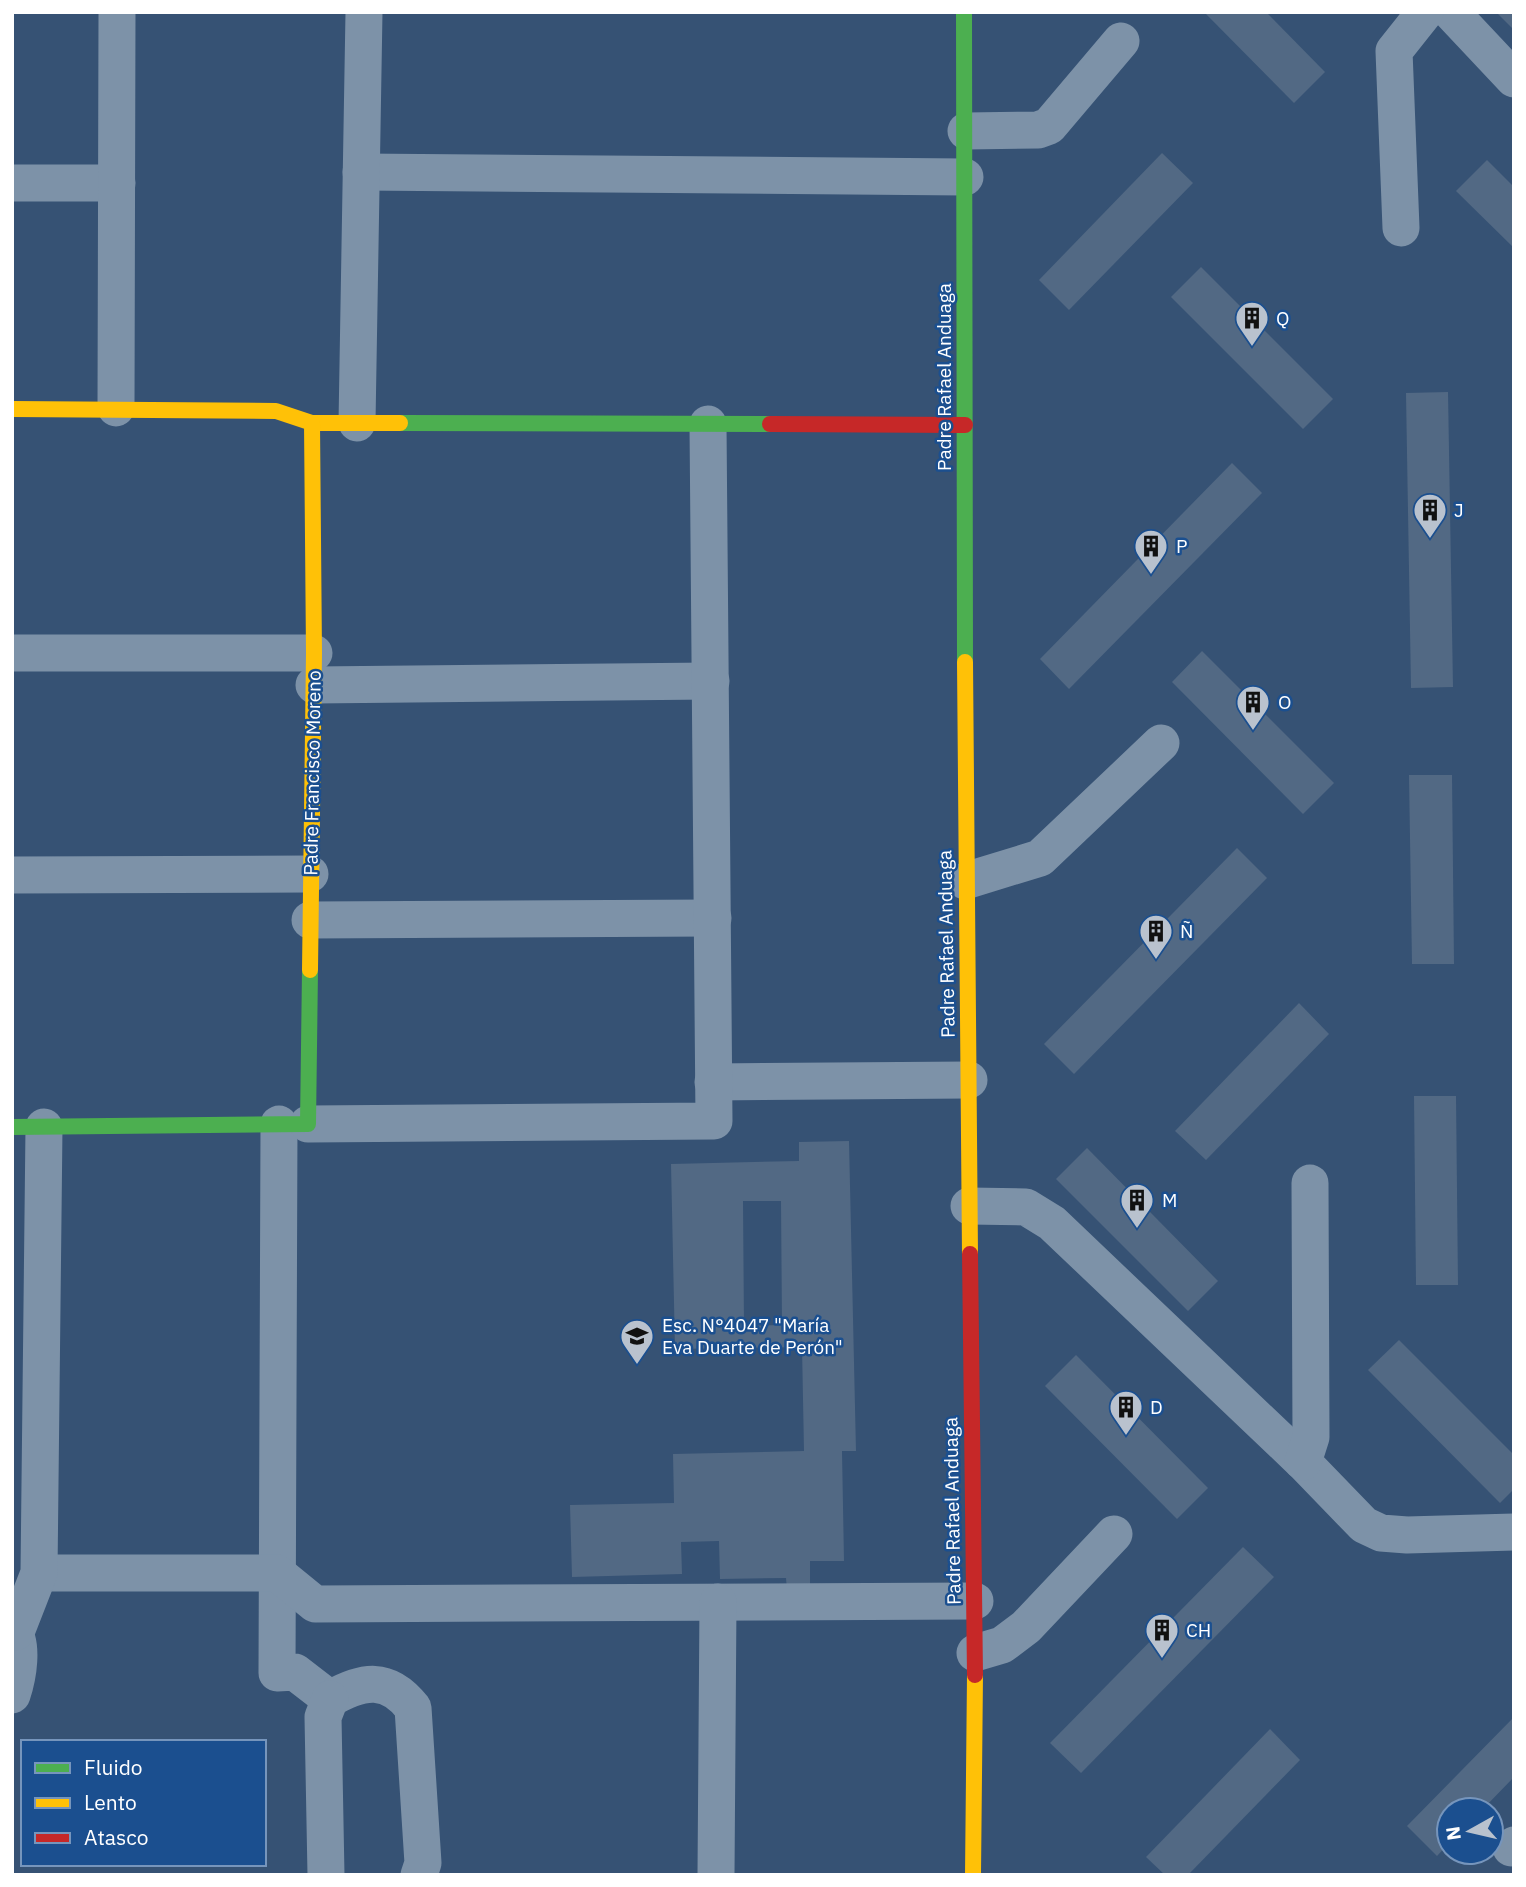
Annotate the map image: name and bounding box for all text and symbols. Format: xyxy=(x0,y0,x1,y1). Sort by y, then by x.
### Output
street label: Padre Rafael Anduaga xyxy=(932,283,956,471)
building icon: Q xyxy=(1233,299,1271,348)
place label: Q xyxy=(1276,306,1289,330)
building icon: J xyxy=(1411,491,1449,540)
place label: J xyxy=(1454,498,1464,522)
building icon: P xyxy=(1132,527,1170,576)
place label: P xyxy=(1176,534,1188,558)
street label: Padre Francisco Moreno xyxy=(298,670,326,876)
building icon: O xyxy=(1234,683,1272,732)
place label: O xyxy=(1278,690,1291,714)
street label: Padre Rafael Anduaga xyxy=(932,850,960,1038)
building icon: Ñ xyxy=(1137,912,1175,961)
place label: Ñ xyxy=(1180,919,1193,943)
building icon: M xyxy=(1118,1181,1156,1230)
place label: M xyxy=(1162,1188,1177,1212)
place label: Esc. N°4047 "María Eva Duarte de Perón" xyxy=(662,1313,843,1359)
school or university icon: Esc. N°4047 "María Eva Duarte de Perón" xyxy=(618,1317,656,1366)
building icon: D xyxy=(1107,1388,1145,1437)
place label: D xyxy=(1150,1395,1163,1419)
street label: Padre Rafael Anduaga xyxy=(938,1417,966,1605)
building icon: CH xyxy=(1143,1611,1181,1660)
place label: CH xyxy=(1186,1618,1211,1642)
legend xyxy=(21,1740,266,1866)
text: Fluido xyxy=(84,1753,143,1781)
text: Lento xyxy=(84,1788,137,1816)
north arrow xyxy=(1435,1796,1505,1866)
text: Atasco xyxy=(84,1823,148,1851)
text: N xyxy=(1440,1825,1466,1842)

